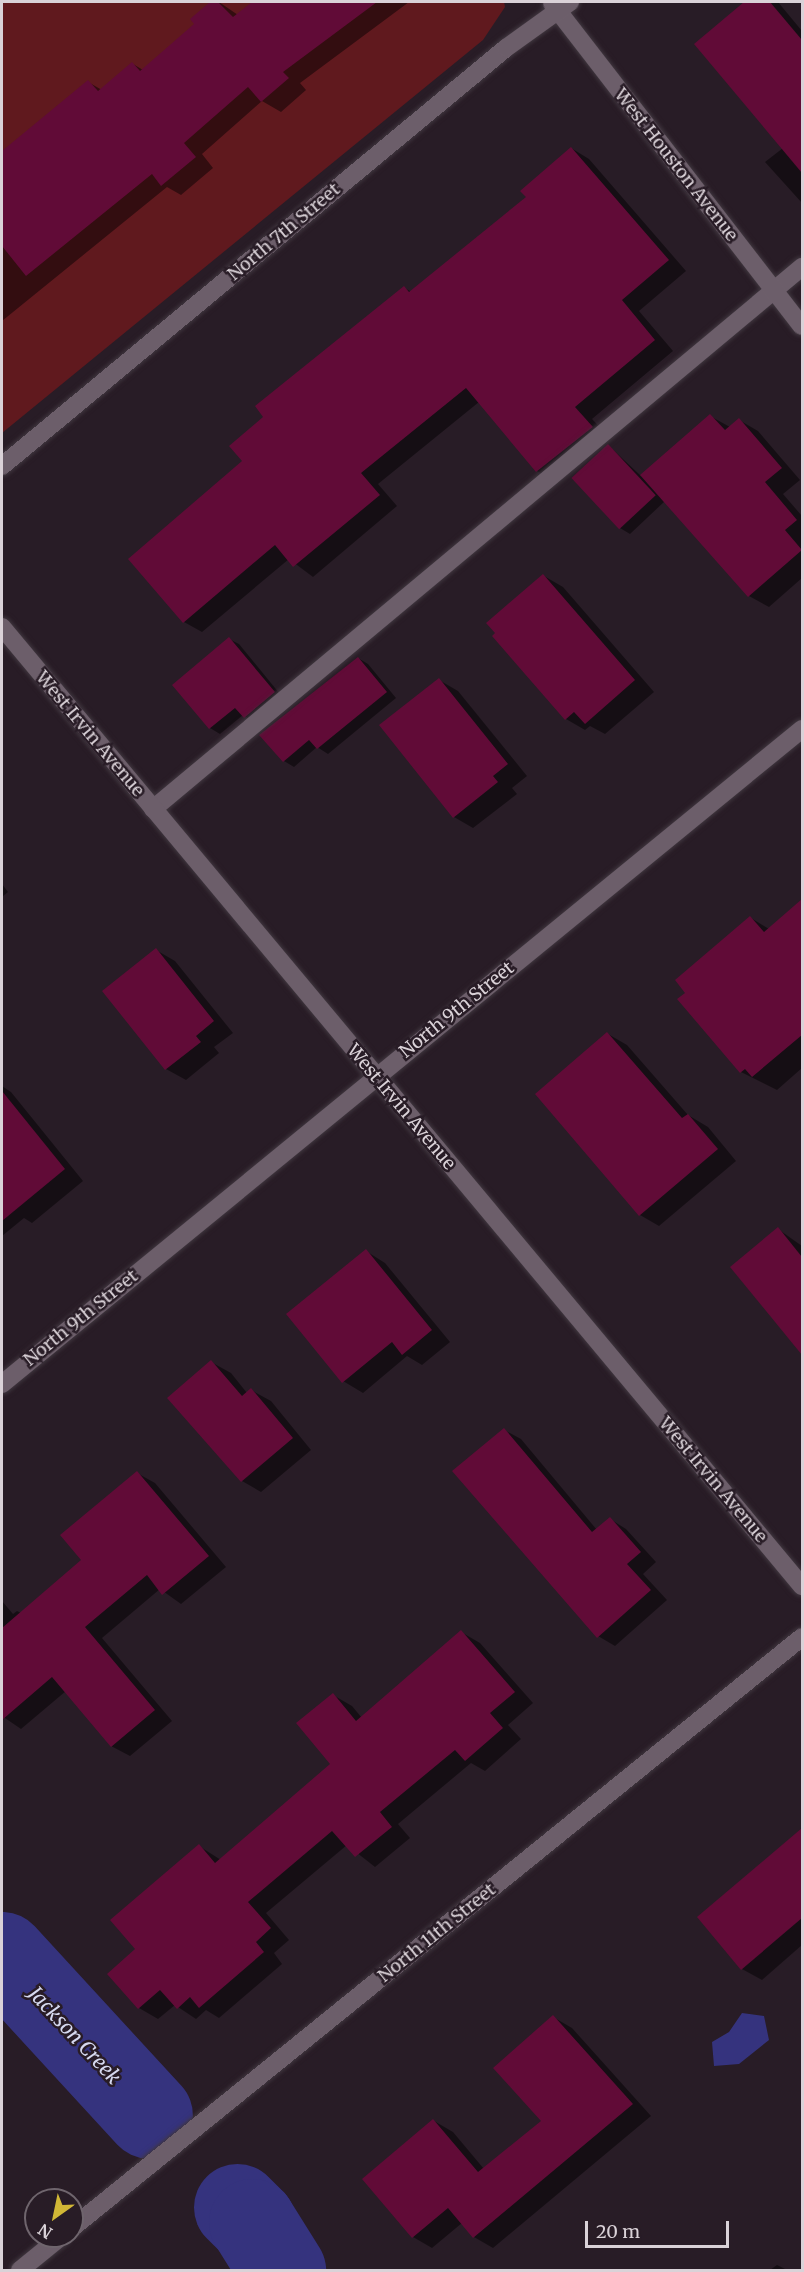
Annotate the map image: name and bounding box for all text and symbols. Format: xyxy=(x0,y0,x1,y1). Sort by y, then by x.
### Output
street label: West Houston Avenue xyxy=(610,84,742,246)
street label: North 7th Street xyxy=(223,179,345,285)
street label: West Irvin Avenue xyxy=(31,667,149,801)
street label: North 9th Street xyxy=(395,957,519,1063)
street label: West Irvin Avenue xyxy=(342,1040,460,1174)
street label: North 9th Street xyxy=(19,1265,143,1371)
street label: West Irvin Avenue xyxy=(654,1413,772,1547)
street label: North 11th Street xyxy=(374,1879,500,1987)
water label: Jackson Creek xyxy=(24,1981,126,2089)
north arrow xyxy=(24,2188,84,2248)
scale bar xyxy=(588,2209,732,2247)
text: N xyxy=(35,2220,56,2243)
text: 20 m xyxy=(596,2220,640,2243)

